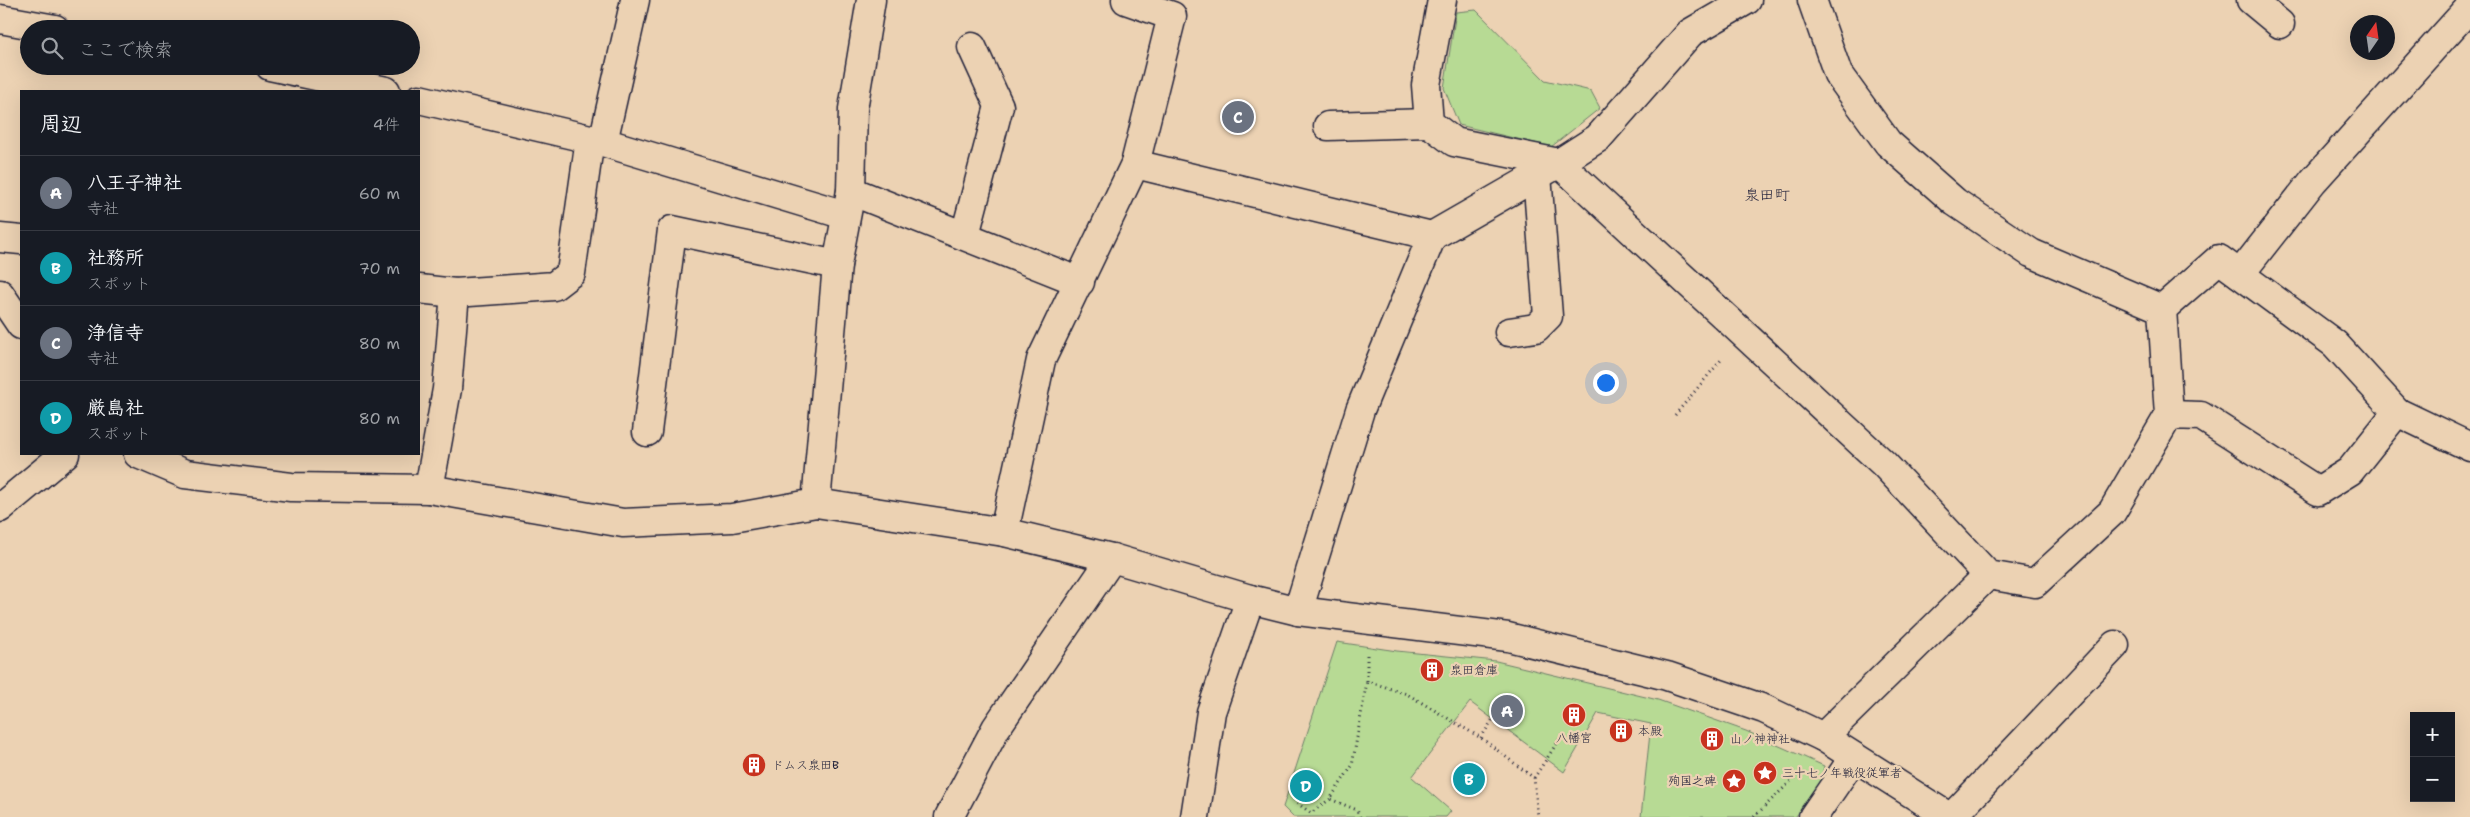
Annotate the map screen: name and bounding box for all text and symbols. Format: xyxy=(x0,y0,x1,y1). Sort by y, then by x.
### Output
north arrow xyxy=(2350,15,2395,60)
search box xyxy=(20,20,420,75)
icon: search xyxy=(38,34,66,62)
text: ここで検索 xyxy=(78,37,173,62)
pin: C xyxy=(1222,98,1254,136)
text: 周辺 xyxy=(40,110,82,138)
text: 4件 xyxy=(373,114,400,135)
text: 八王子神社 xyxy=(87,170,182,195)
text: A xyxy=(50,183,62,204)
text: 60 m xyxy=(359,183,400,204)
district label: 泉田町 xyxy=(1744,185,1790,205)
text: 寺社 xyxy=(87,198,119,219)
text: 社務所 xyxy=(87,245,144,270)
text: B xyxy=(51,258,61,279)
text: 70 m xyxy=(359,258,400,279)
text: スポット xyxy=(87,273,151,294)
text: 浄信寺 xyxy=(87,320,144,345)
text: C xyxy=(51,333,61,354)
text: 80 m xyxy=(359,333,400,354)
text: 寺社 xyxy=(87,348,119,369)
your location xyxy=(1593,370,1619,396)
text: 厳島社 xyxy=(87,395,144,420)
text: D xyxy=(50,408,62,429)
text: 80 m xyxy=(359,408,400,429)
text: スポット xyxy=(87,423,151,444)
building icon: 泉田倉庫 xyxy=(1419,657,1445,683)
place label: 泉田倉庫 xyxy=(1450,662,1498,678)
pin: A xyxy=(1491,692,1523,730)
building icon: 八幡宮 xyxy=(1561,702,1587,728)
map controls xyxy=(2410,712,2455,802)
button: + xyxy=(2410,712,2455,757)
building icon: 本殿 xyxy=(1608,718,1634,744)
place label: 本殿 xyxy=(1638,723,1662,739)
building icon: 山ノ神神社 xyxy=(1699,726,1725,752)
place label: 八幡宮 xyxy=(1556,730,1592,746)
place label: 山ノ神神社 xyxy=(1730,731,1790,747)
building icon: ドムス泉田B xyxy=(741,752,767,778)
place label: ドムス泉田B xyxy=(772,757,839,773)
button: − xyxy=(2410,757,2455,802)
pin: B xyxy=(1453,760,1485,798)
place icon: 三十七ノ年戦役従軍者 xyxy=(1752,760,1778,786)
place label: 三十七ノ年戦役従軍者 xyxy=(1782,765,1902,781)
pin: D xyxy=(1290,767,1322,805)
place icon: 殉国之碑 xyxy=(1721,768,1747,794)
place label: 殉国之碑 xyxy=(1668,773,1716,789)

